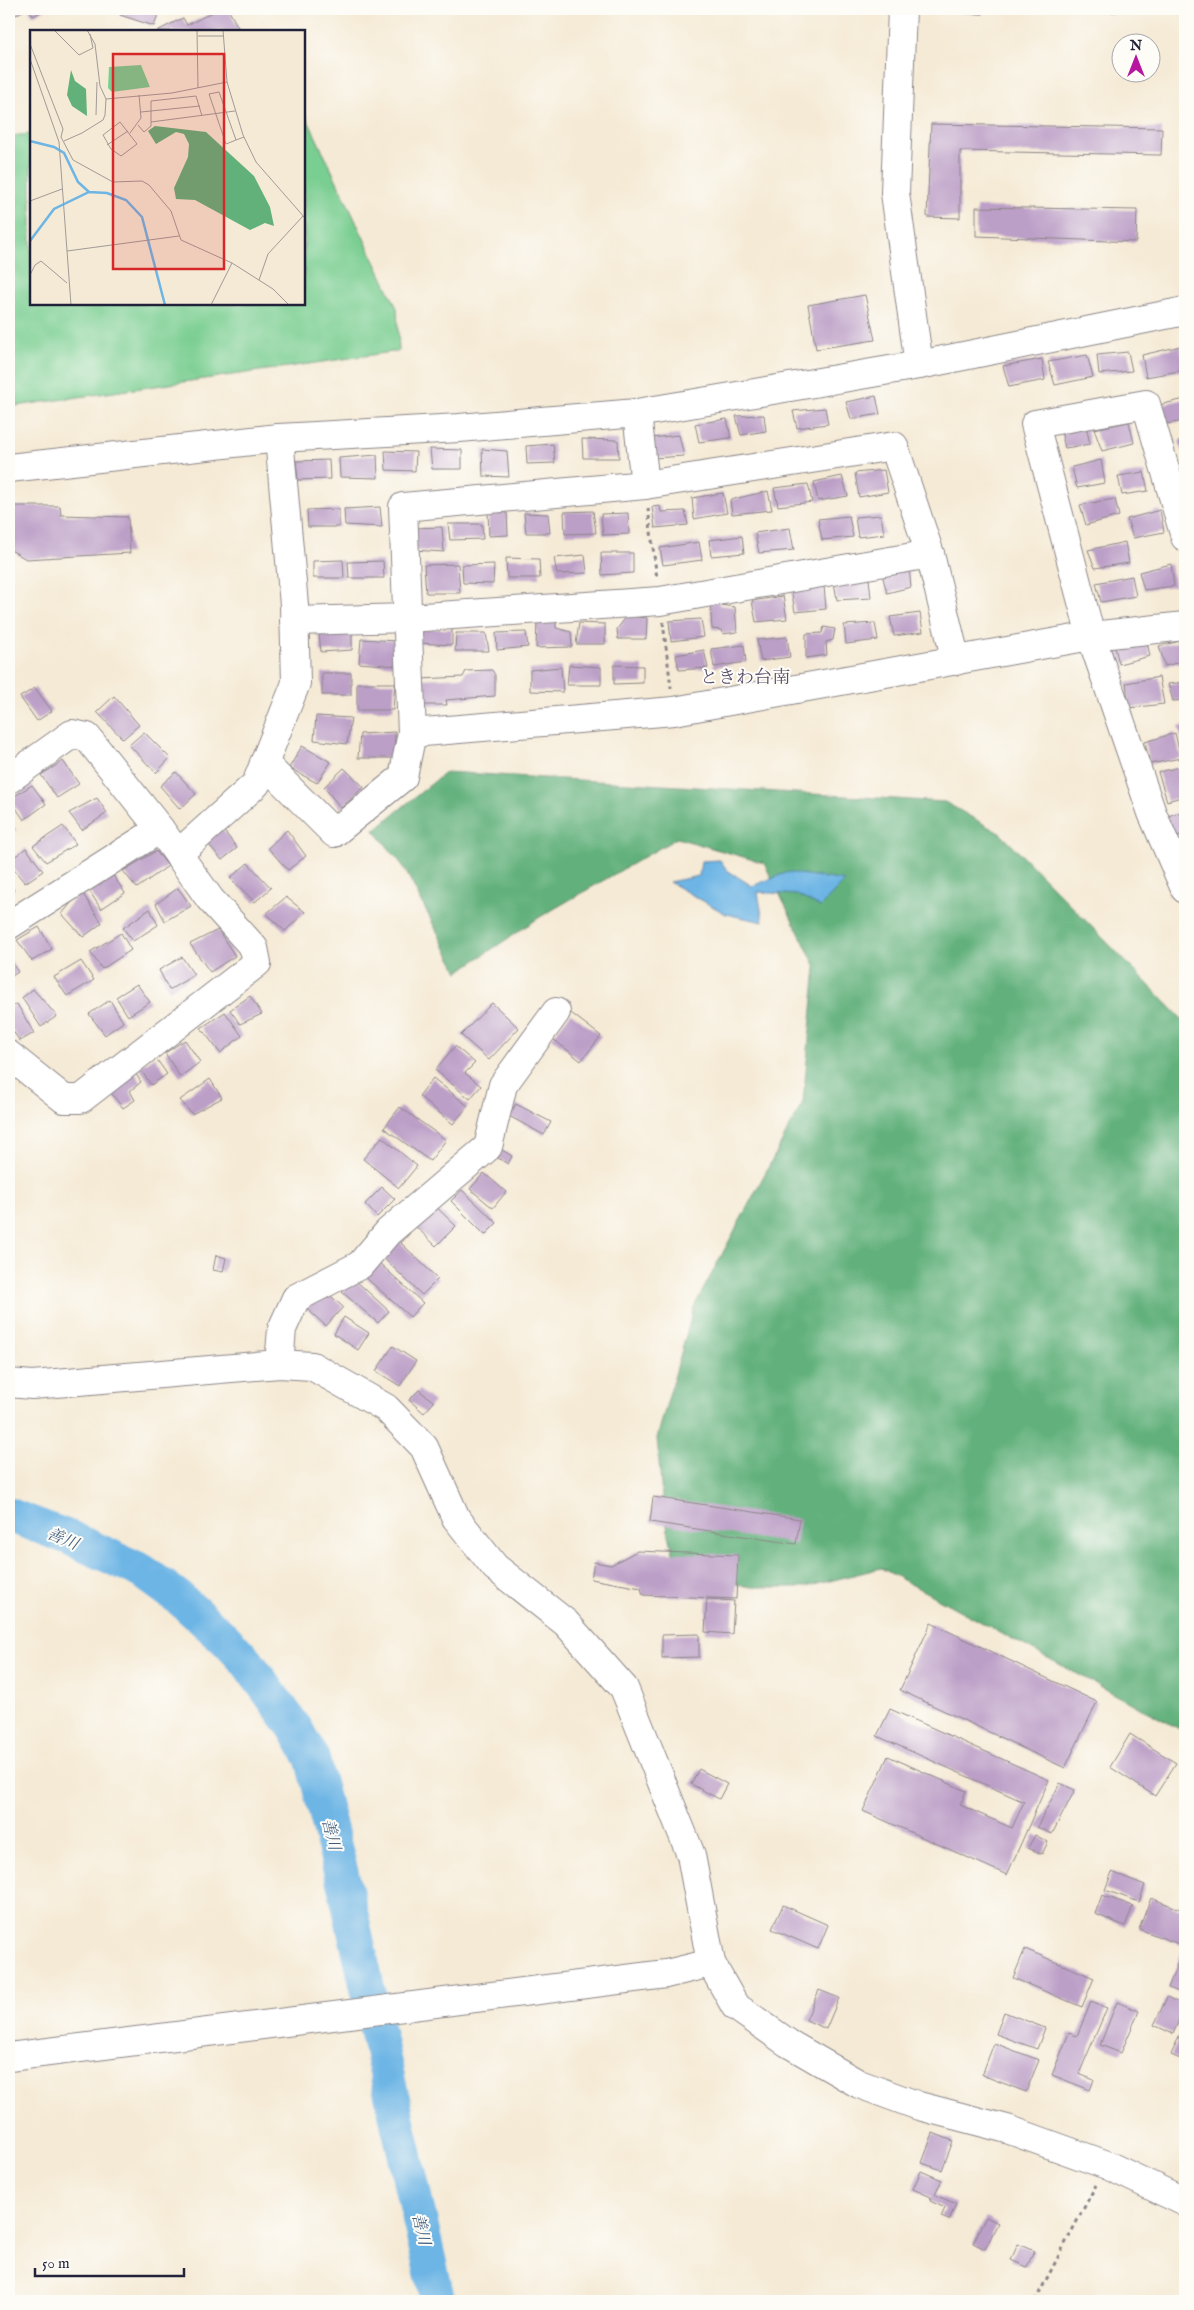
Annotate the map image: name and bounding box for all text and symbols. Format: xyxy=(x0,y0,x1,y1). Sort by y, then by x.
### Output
inset map xyxy=(30,30,305,305)
north arrow xyxy=(1112,32,1162,82)
text: N xyxy=(1129,37,1142,55)
district label: ときわ台南 xyxy=(700,667,790,690)
water label: 善川 xyxy=(44,1524,83,1556)
water label: 善川 xyxy=(316,1817,344,1854)
water label: 善川 xyxy=(407,2212,434,2249)
scale bar xyxy=(35,2245,184,2277)
text: 50 m xyxy=(42,2254,70,2273)

